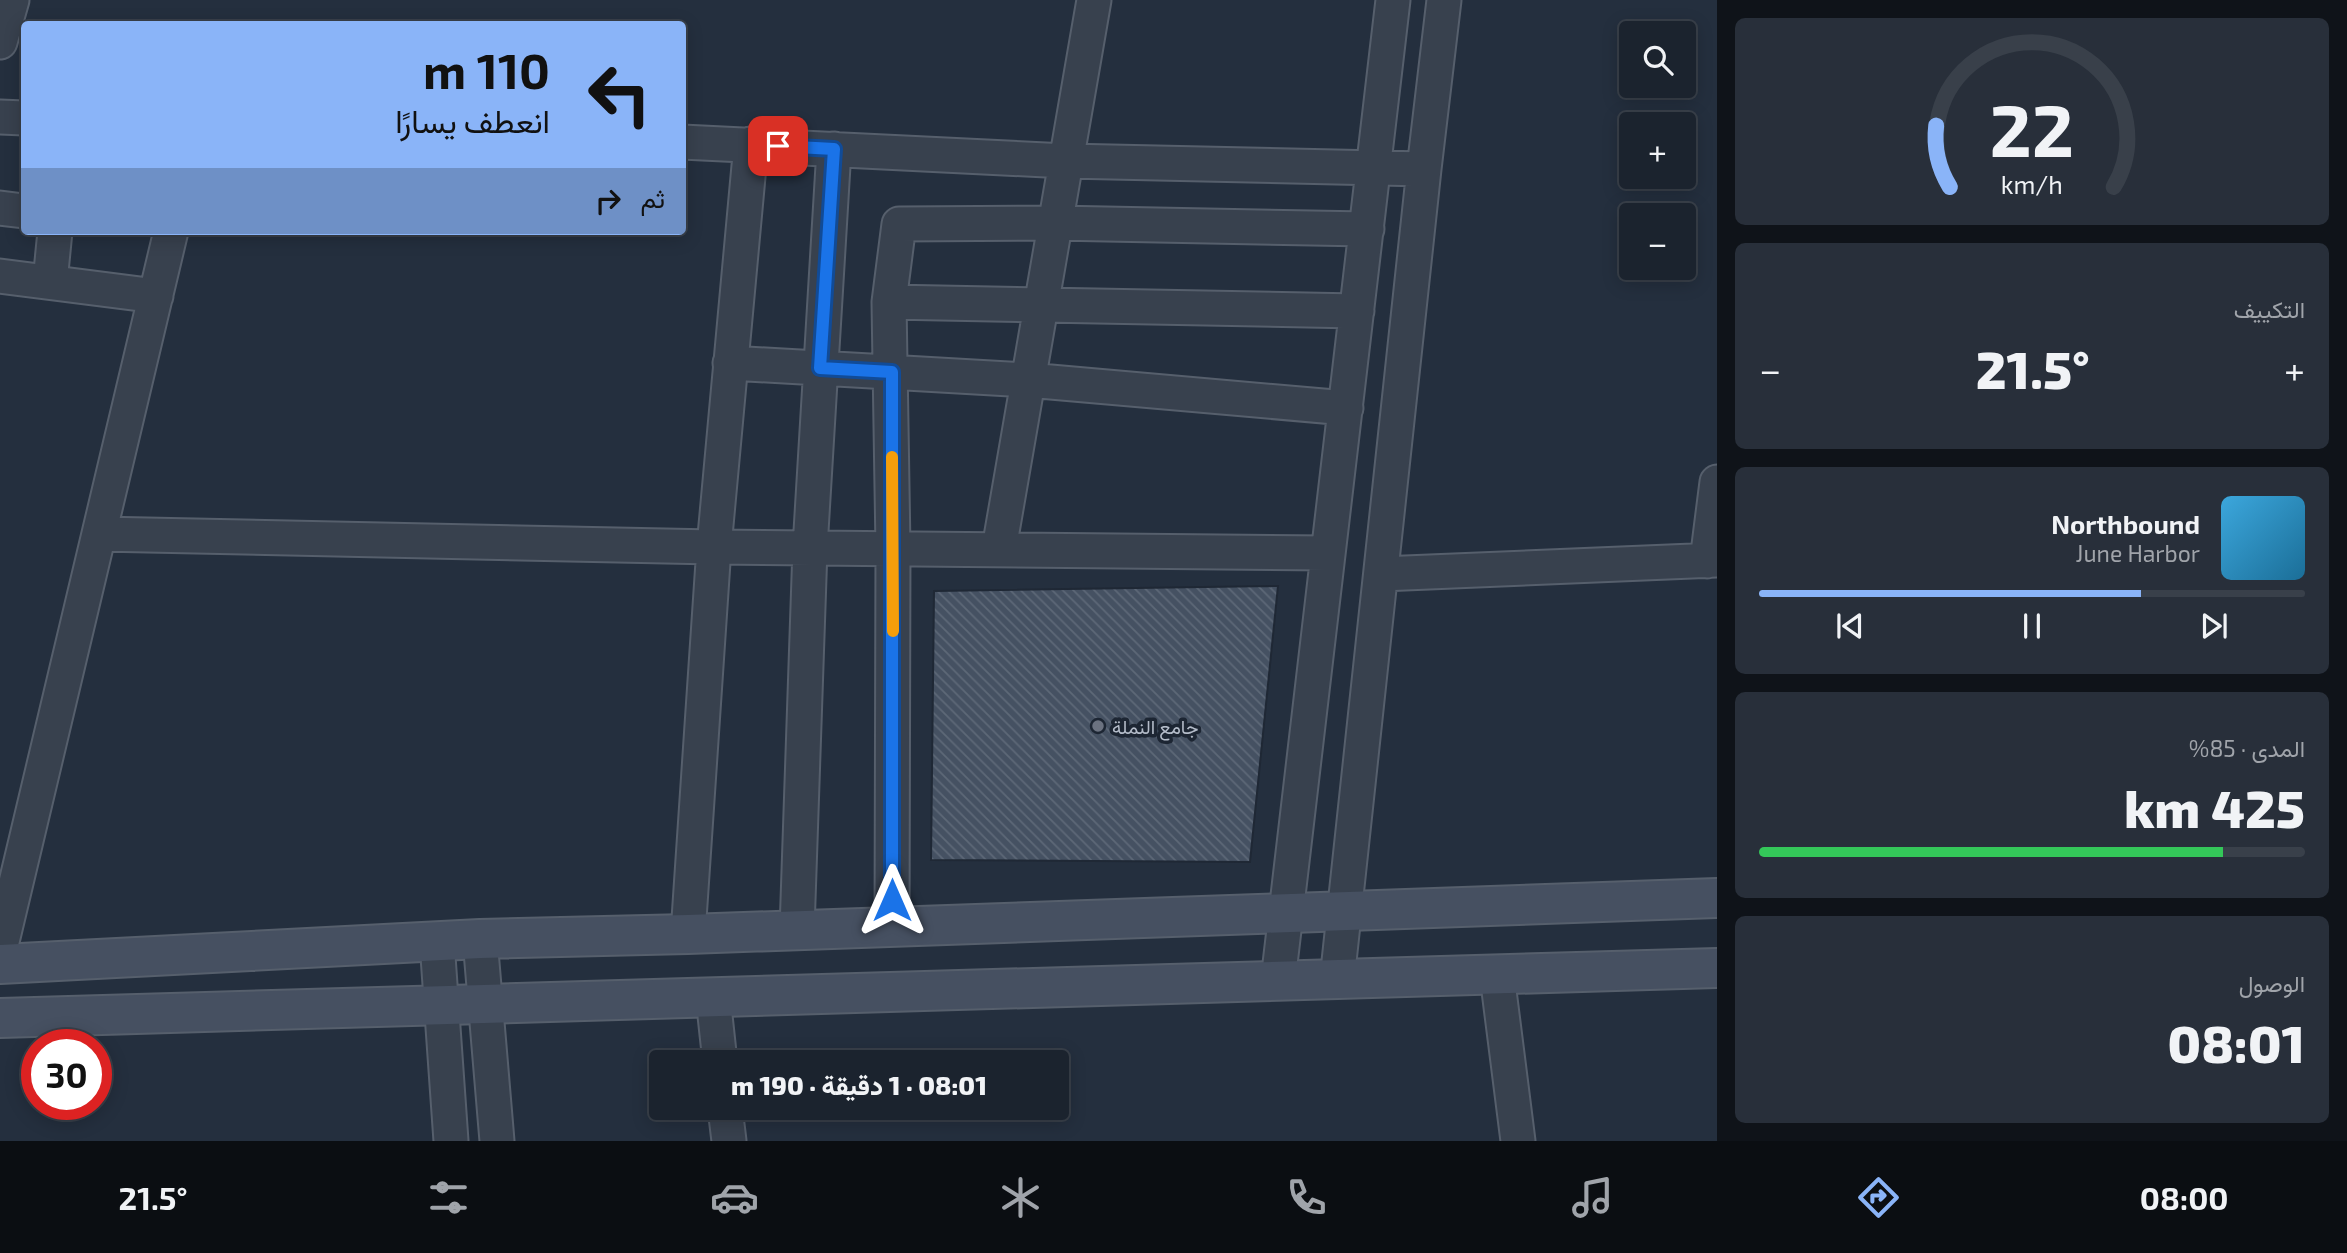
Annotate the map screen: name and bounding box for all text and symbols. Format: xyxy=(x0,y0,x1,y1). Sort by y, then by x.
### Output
map controls xyxy=(1619,21,1696,280)
button: search xyxy=(1619,21,1696,98)
text: 110 m xyxy=(423,40,550,99)
icon: left xyxy=(574,49,665,140)
text: 22 xyxy=(1990,85,2074,173)
text: انعطف يسارًا xyxy=(395,101,550,139)
button: + xyxy=(1619,112,1696,189)
pin xyxy=(748,116,808,176)
icon: arrive xyxy=(759,127,797,165)
text: km/h xyxy=(2001,169,2063,199)
icon: right xyxy=(589,182,627,220)
text: ثم xyxy=(641,182,665,213)
button: − xyxy=(1619,203,1696,280)
text: التكييف xyxy=(2234,295,2305,323)
text: 21.5° xyxy=(1976,337,2090,399)
text: − xyxy=(1759,346,1781,392)
text: + xyxy=(2284,346,2305,392)
text: Northbound xyxy=(2051,508,2200,539)
text: June Harbor xyxy=(2076,539,2200,567)
icon: previous xyxy=(1831,607,1869,645)
icon: pause xyxy=(2013,607,2051,645)
icon: next xyxy=(2195,607,2233,645)
place label: جامع النملة xyxy=(1112,715,1199,741)
marker: جامع النملة xyxy=(1090,718,1106,734)
text: المدى · 85% xyxy=(2189,734,2305,762)
text: 425 km xyxy=(2124,776,2305,838)
position arrow xyxy=(855,863,929,937)
text: الوصول xyxy=(2239,969,2305,997)
text: 08:01 xyxy=(2168,1011,2305,1073)
speed limit sign: 30 xyxy=(21,1029,112,1120)
text: 08:01 · 1 دقيقة · 190 m xyxy=(731,1069,987,1100)
icon: filters xyxy=(424,1173,473,1222)
icon: car xyxy=(710,1173,759,1222)
icon: climate xyxy=(996,1173,1045,1222)
icon: phone xyxy=(1282,1173,1331,1222)
icon: music xyxy=(1568,1173,1617,1222)
icon: directions xyxy=(1854,1173,1903,1222)
text: 21.5° xyxy=(119,1178,187,1216)
text: 08:00 xyxy=(2140,1178,2229,1216)

